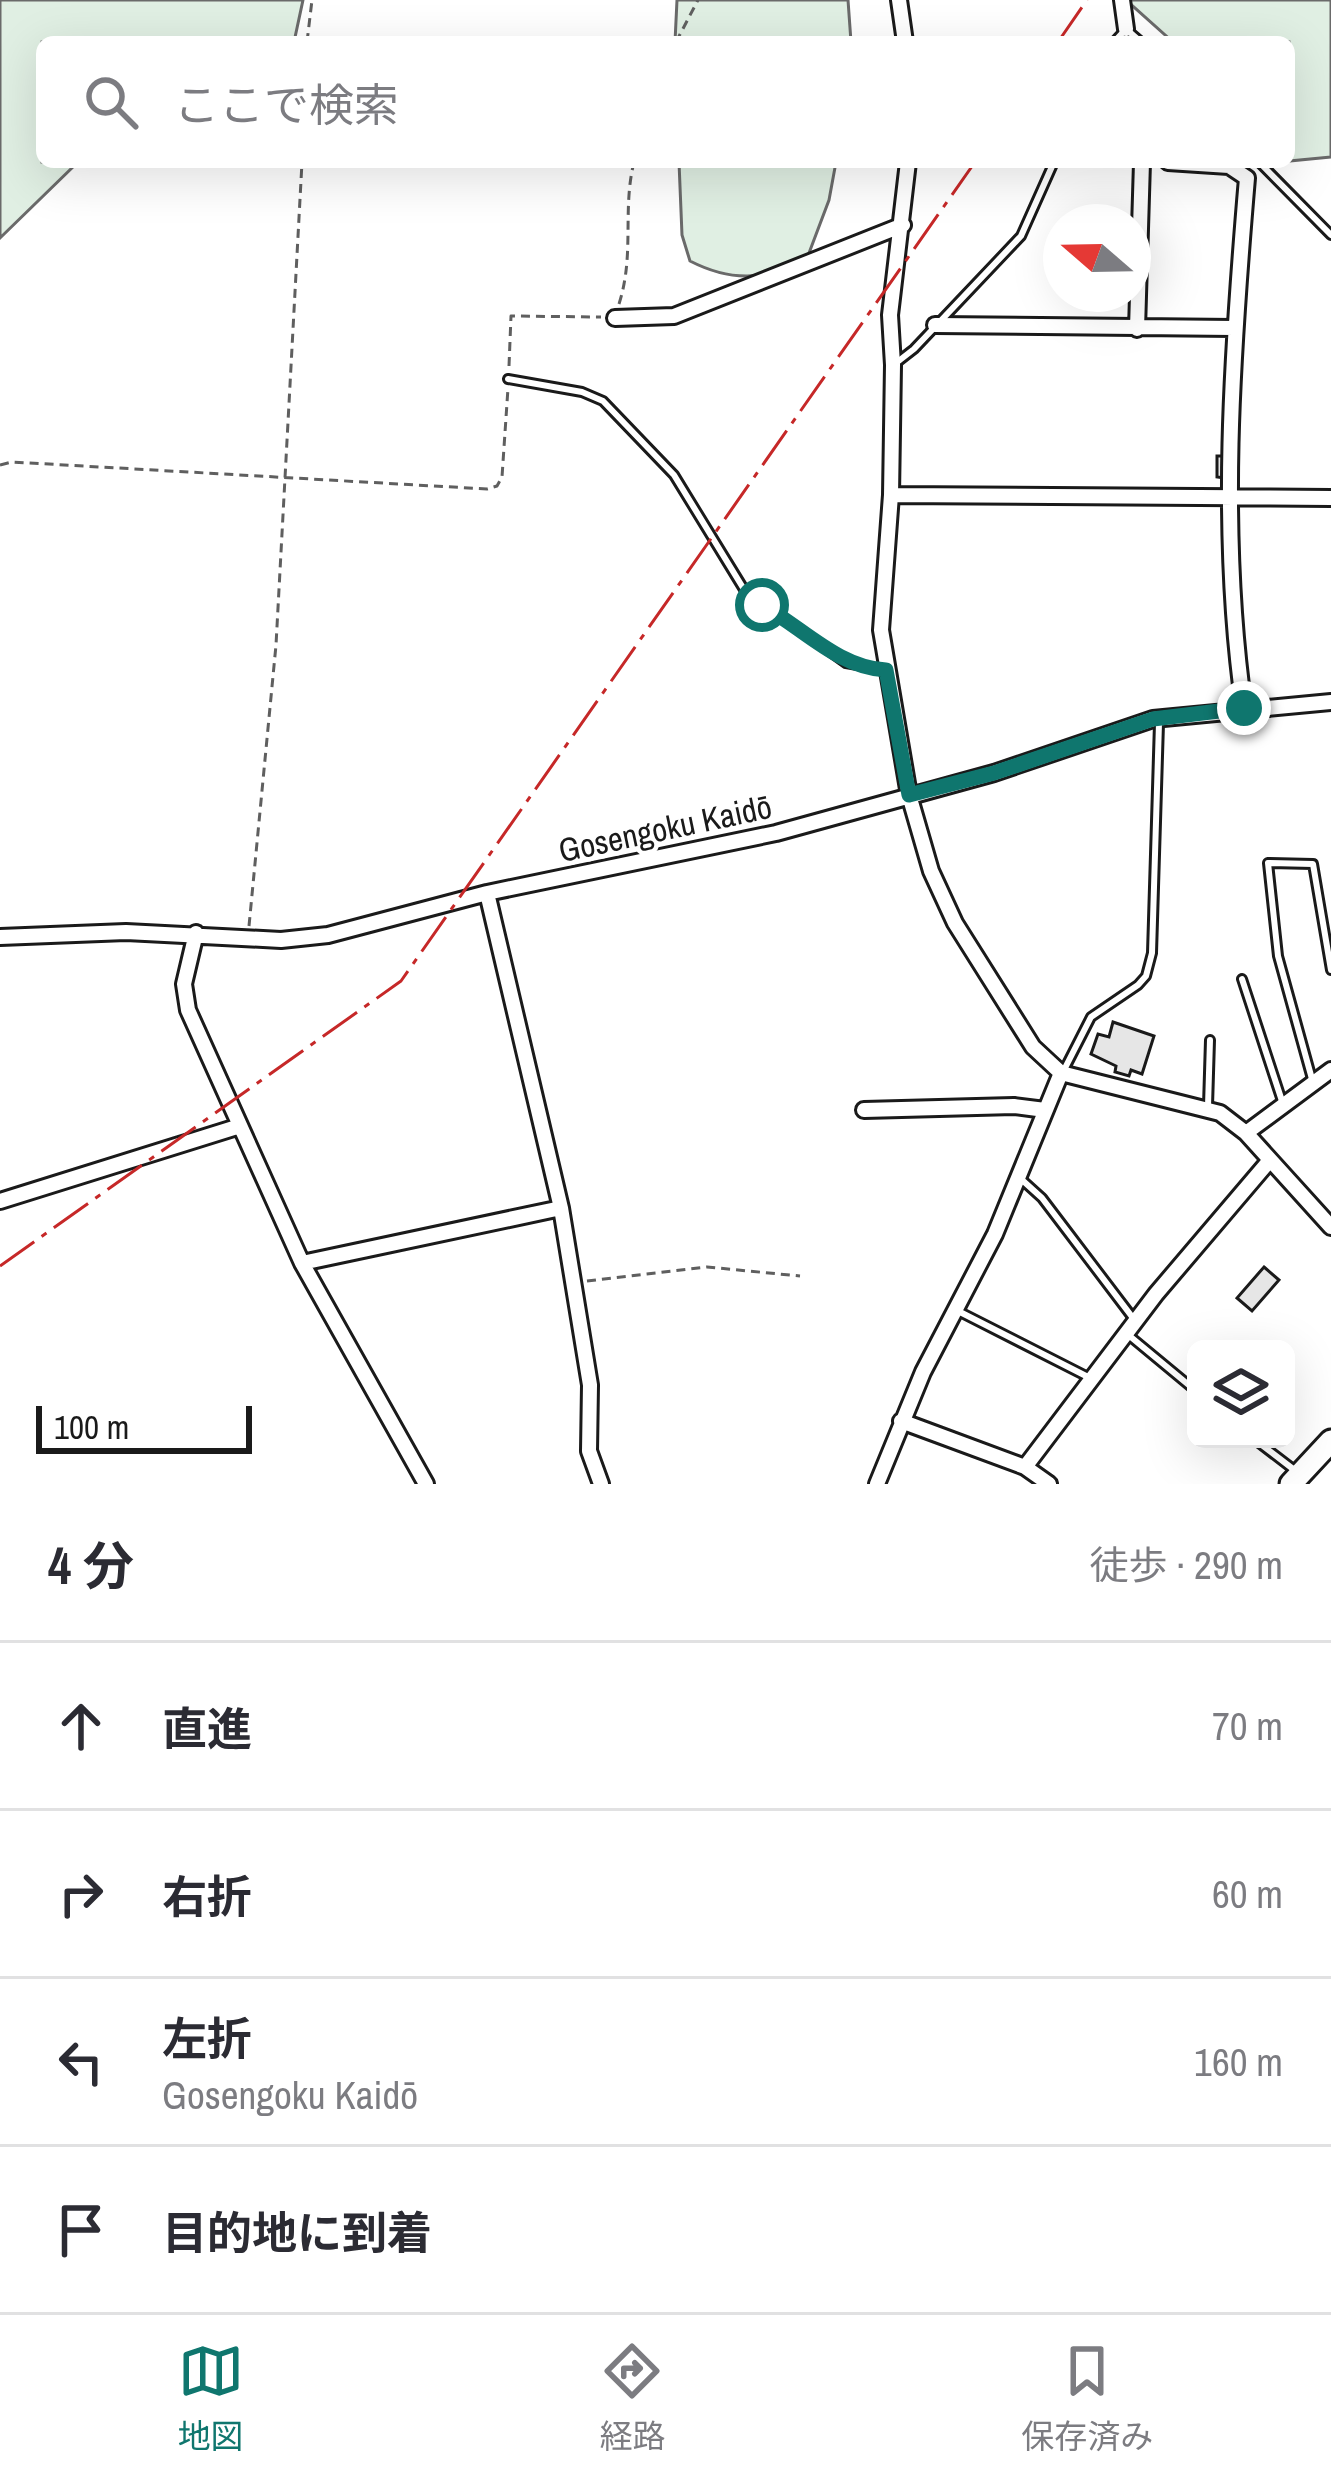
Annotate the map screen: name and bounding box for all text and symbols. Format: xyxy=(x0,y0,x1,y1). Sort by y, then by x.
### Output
search box xyxy=(36,36,1295,168)
icon: search xyxy=(78,69,144,135)
text: ここで検索 xyxy=(174,74,399,135)
north arrow xyxy=(1043,204,1151,312)
route start xyxy=(735,578,789,632)
route end xyxy=(1217,681,1271,735)
street label: Gosengoku Kaidō xyxy=(554,784,776,872)
map controls xyxy=(1187,1340,1295,1448)
button: layers xyxy=(1187,1340,1295,1448)
scale bar xyxy=(36,1400,252,1453)
text: 100 m xyxy=(54,1405,129,1449)
text: 4 分 xyxy=(48,1531,134,1600)
text: 徒歩 · 290 m xyxy=(1089,1539,1283,1591)
icon: ahead xyxy=(48,1693,114,1759)
text: 直進 xyxy=(162,1698,252,1759)
text: 70 m xyxy=(1212,1700,1283,1752)
icon: right xyxy=(48,1861,114,1927)
text: 右折 xyxy=(162,1866,252,1927)
text: 60 m xyxy=(1212,1868,1283,1920)
text: 左折 xyxy=(162,2008,252,2069)
icon: left xyxy=(48,2029,114,2095)
text: 160 m xyxy=(1194,2036,1283,2088)
text: Gosengoku Kaidō xyxy=(162,2069,418,2121)
icon: arrive xyxy=(48,2197,114,2263)
text: 目的地に到着 xyxy=(162,2202,432,2263)
tab: 地図 xyxy=(178,2338,244,2458)
tab: 経路 xyxy=(599,2338,665,2458)
tab: 保存済み xyxy=(1021,2338,1153,2458)

